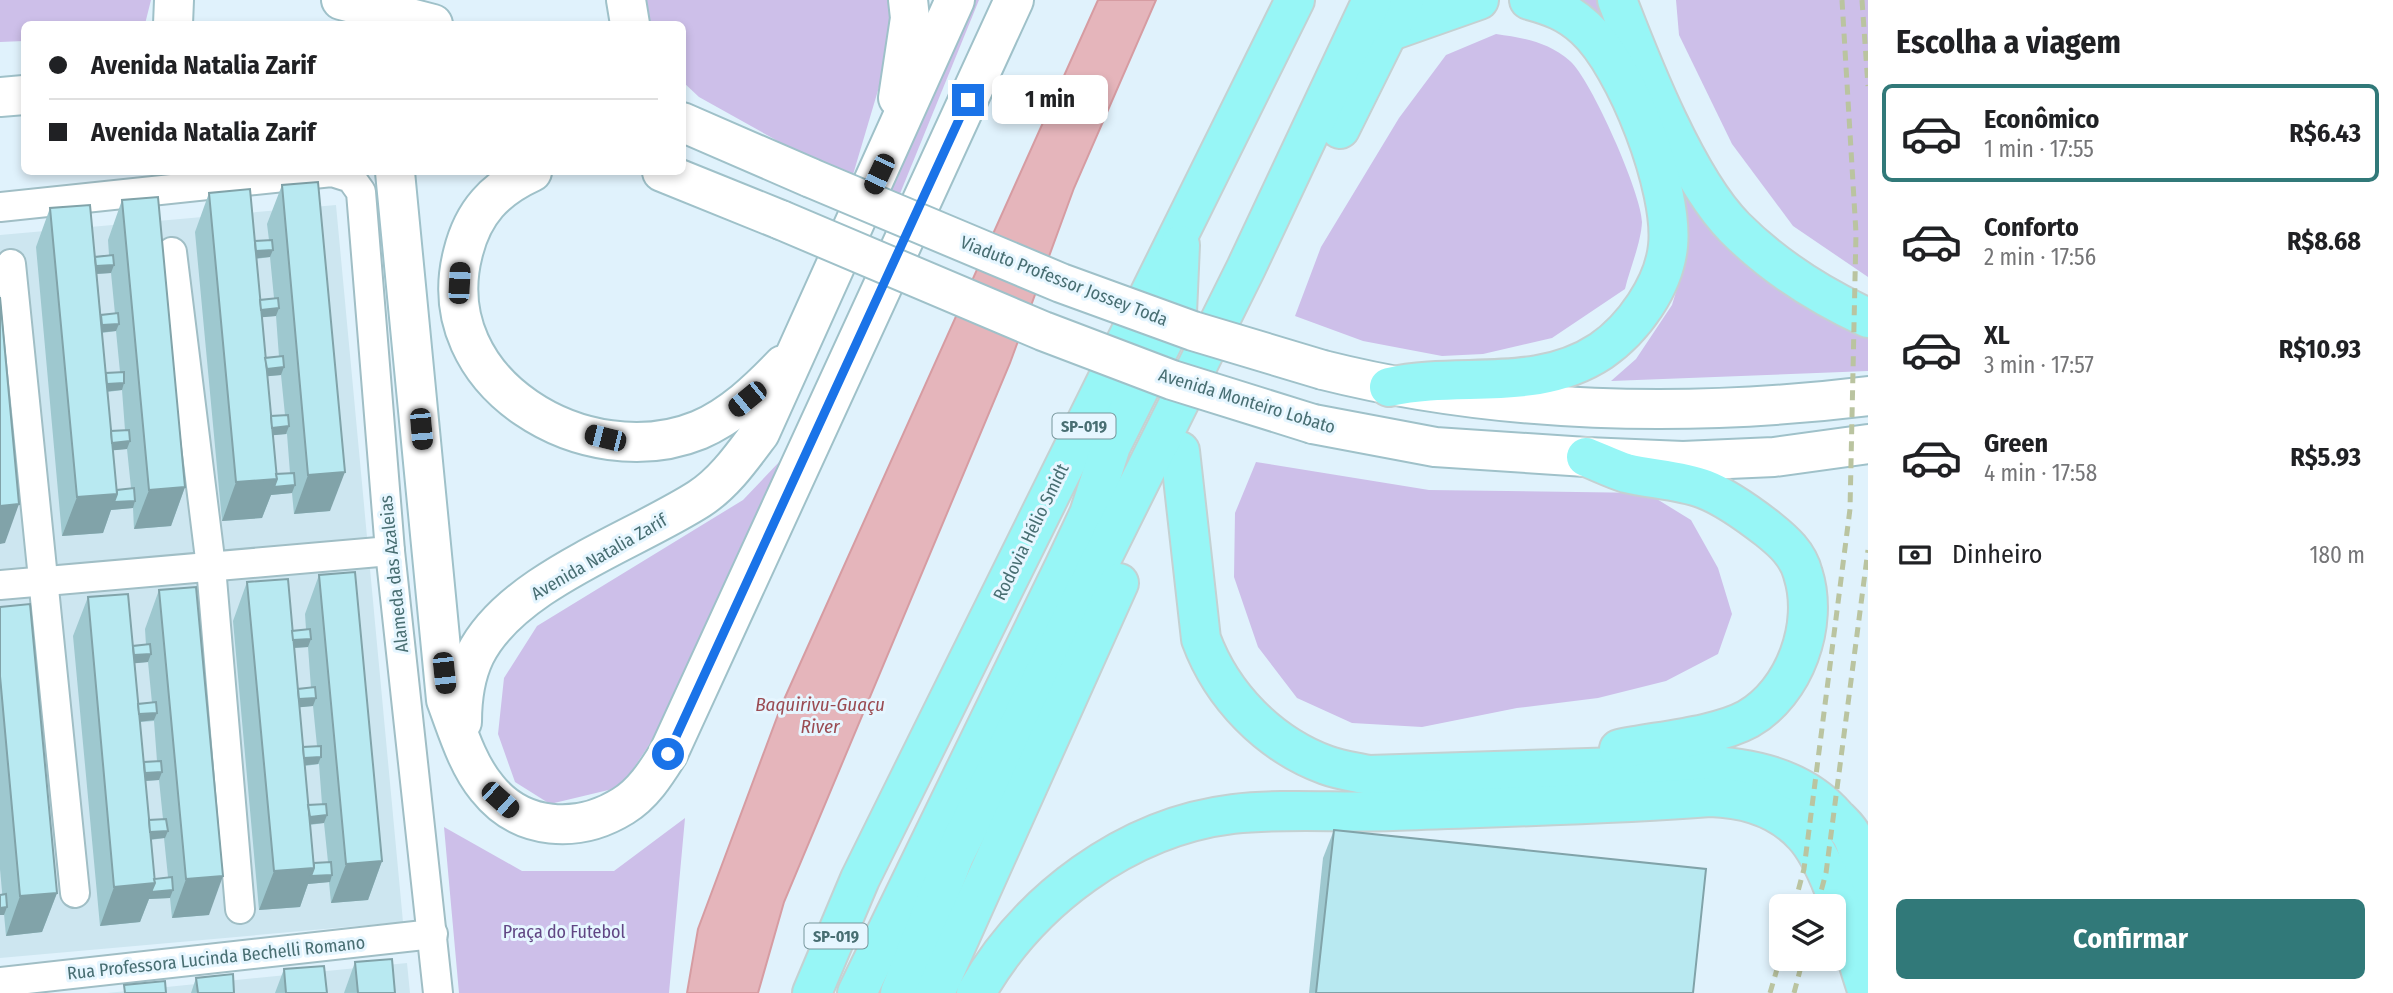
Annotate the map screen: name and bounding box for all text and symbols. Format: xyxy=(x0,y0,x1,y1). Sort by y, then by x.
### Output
text: Escolha a viagem xyxy=(1896,23,2121,61)
text: Avenida Natalia Zarif xyxy=(91,50,316,81)
callout: 1 min xyxy=(992,76,1108,124)
route end xyxy=(952,84,984,116)
text: 1 min xyxy=(1025,85,1075,113)
icon: car xyxy=(1900,102,1963,165)
text: Econômico xyxy=(1984,104,2099,135)
text: Avenida Natalia Zarif xyxy=(91,117,316,148)
text: R$6.43 xyxy=(2289,118,2361,149)
text: 1 min · 17:55 xyxy=(1984,135,2094,163)
car xyxy=(861,151,898,197)
icon: car xyxy=(1900,210,1963,273)
text: Conforto xyxy=(1984,212,2079,243)
text: R$8.68 xyxy=(2287,226,2361,257)
street label: Viaduto Professor Jossey Toda xyxy=(957,231,1171,331)
text: 2 min · 17:56 xyxy=(1984,243,2096,271)
car xyxy=(448,261,471,305)
icon: car xyxy=(1900,318,1963,381)
text: XL xyxy=(1984,320,2010,351)
text: R$10.93 xyxy=(2279,334,2361,365)
text: 3 min · 17:57 xyxy=(1984,351,2094,379)
street label: Avenida Monteiro Lobato xyxy=(1156,364,1338,438)
car xyxy=(725,378,770,420)
car xyxy=(409,407,434,451)
road number: SP-019 xyxy=(1052,414,1116,438)
car xyxy=(583,423,628,453)
icon: car xyxy=(1900,426,1963,489)
text: Green xyxy=(1984,428,2048,459)
text: R$5.93 xyxy=(2290,442,2361,473)
text: 4 min · 17:58 xyxy=(1984,459,2097,487)
street label: Rodovia Hélio Smidt xyxy=(988,460,1074,604)
street label: Alameda das Azaleias xyxy=(375,494,413,654)
street label: Avenida Natalia Zarif xyxy=(527,509,672,605)
icon: cash xyxy=(1896,536,1934,574)
text: Dinheiro xyxy=(1952,539,2042,570)
text: 180 m xyxy=(2309,541,2365,569)
car xyxy=(432,651,457,695)
water label: Baquirivu-Guaçu River xyxy=(755,693,885,738)
route start xyxy=(652,738,684,770)
car xyxy=(478,778,523,822)
map controls xyxy=(1769,894,1846,971)
button: layers xyxy=(1769,894,1846,971)
button: Confirmar xyxy=(1896,899,2365,979)
park label: Praça do Futebol xyxy=(503,921,625,943)
road number: SP-019 xyxy=(804,924,868,948)
street label: Rua Professora Lucinda Bechelli Romano xyxy=(66,931,366,985)

